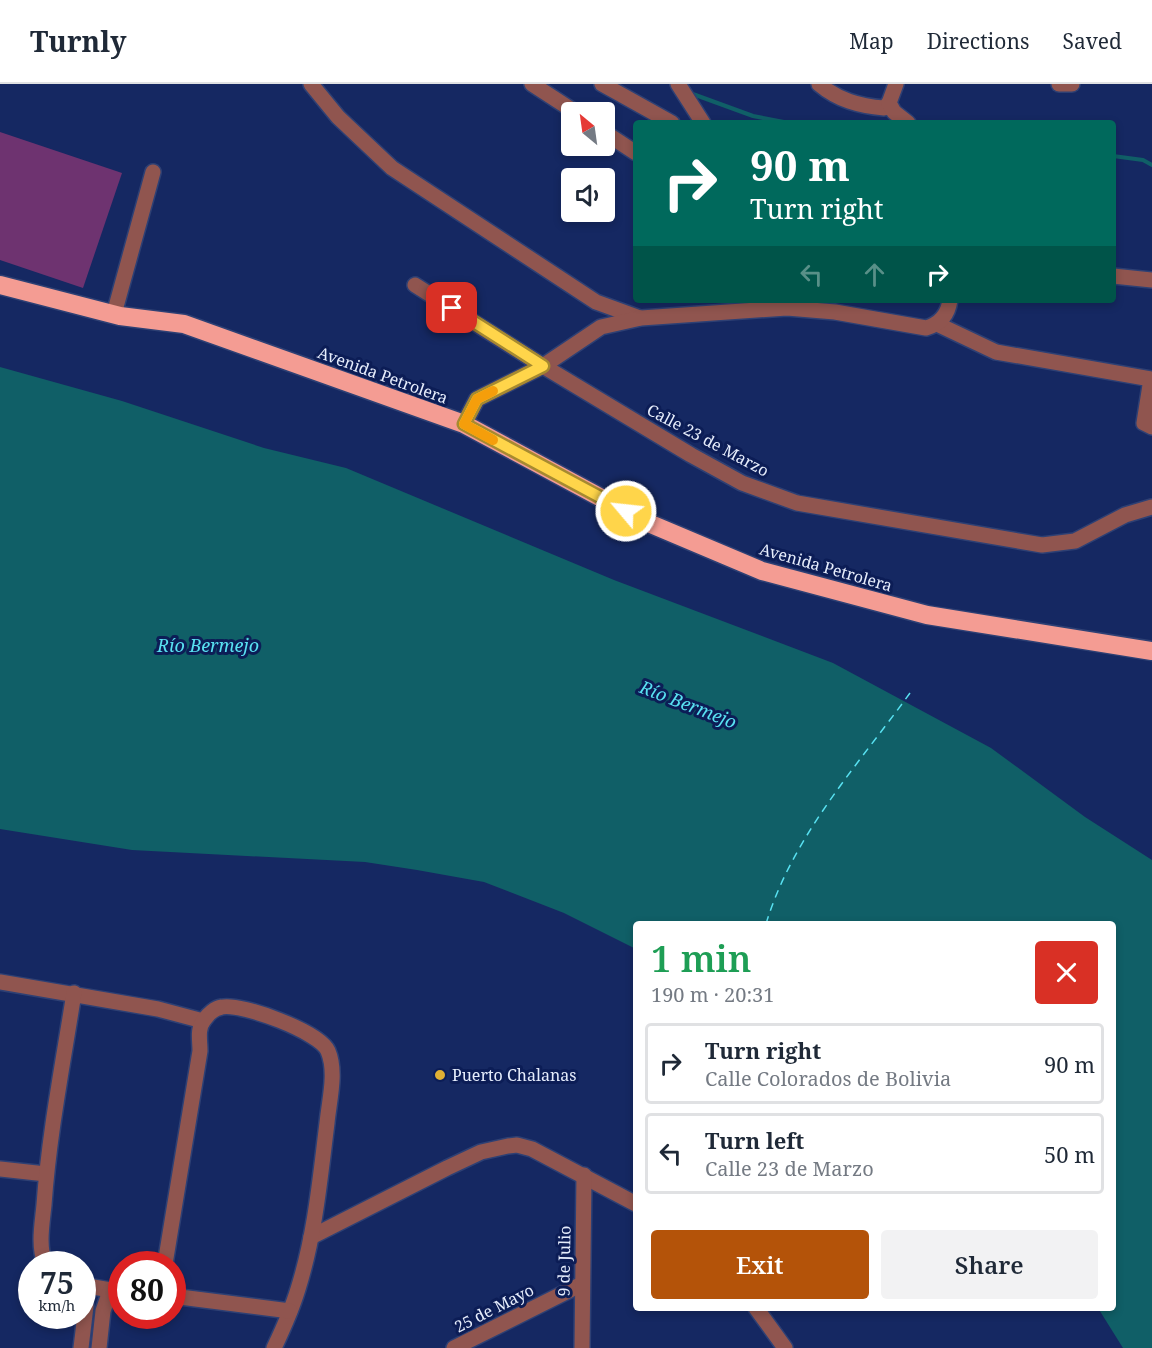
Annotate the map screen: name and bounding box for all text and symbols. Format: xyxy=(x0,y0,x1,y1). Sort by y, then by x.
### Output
text: Turnly xyxy=(30,22,126,60)
text: Map xyxy=(849,27,894,55)
text: Directions xyxy=(927,27,1029,55)
text: Saved xyxy=(1062,27,1122,55)
north arrow xyxy=(561,102,615,156)
map controls xyxy=(561,102,615,222)
text: 90 m xyxy=(750,136,850,193)
icon: right xyxy=(651,144,729,222)
button: sound xyxy=(561,168,615,222)
text: Turn right xyxy=(750,190,883,227)
icon: left xyxy=(795,258,828,291)
icon: ahead xyxy=(858,258,891,291)
icon: right xyxy=(921,258,954,291)
pin xyxy=(426,282,477,333)
icon: arrive xyxy=(435,291,468,324)
street label: Avenida Petrolera xyxy=(315,341,451,409)
street label: Calle 23 de Marzo xyxy=(643,399,773,481)
position arrow xyxy=(594,479,658,543)
street label: Avenida Petrolera xyxy=(757,538,895,596)
water label: Río Bermejo xyxy=(156,633,259,657)
water label: Río Bermejo xyxy=(635,674,740,734)
text: 1 min xyxy=(651,934,752,983)
button: close xyxy=(1035,941,1098,1004)
text: 190 m · 20:31 xyxy=(651,981,774,1008)
text: Turn right xyxy=(705,1035,821,1065)
icon: right xyxy=(654,1047,687,1080)
text: 90 m xyxy=(1044,1049,1095,1079)
place label: Puerto Chalanas xyxy=(452,1064,576,1086)
text: Calle Colorados de Bolivia xyxy=(705,1065,951,1092)
marker: Puerto Chalanas xyxy=(433,1068,447,1082)
text: Turn left xyxy=(705,1125,804,1155)
icon: left xyxy=(654,1137,687,1170)
text: 50 m xyxy=(1044,1139,1095,1169)
text: Calle 23 de Marzo xyxy=(705,1155,874,1182)
street label: 9 de Julio xyxy=(552,1225,576,1297)
button: Exit xyxy=(651,1230,869,1299)
button: Share xyxy=(881,1230,1098,1299)
speed limit sign: 80 xyxy=(108,1251,186,1329)
text: 75 xyxy=(40,1262,74,1303)
street label: 25 de Mayo xyxy=(450,1279,538,1337)
text: km/h xyxy=(39,1295,75,1315)

